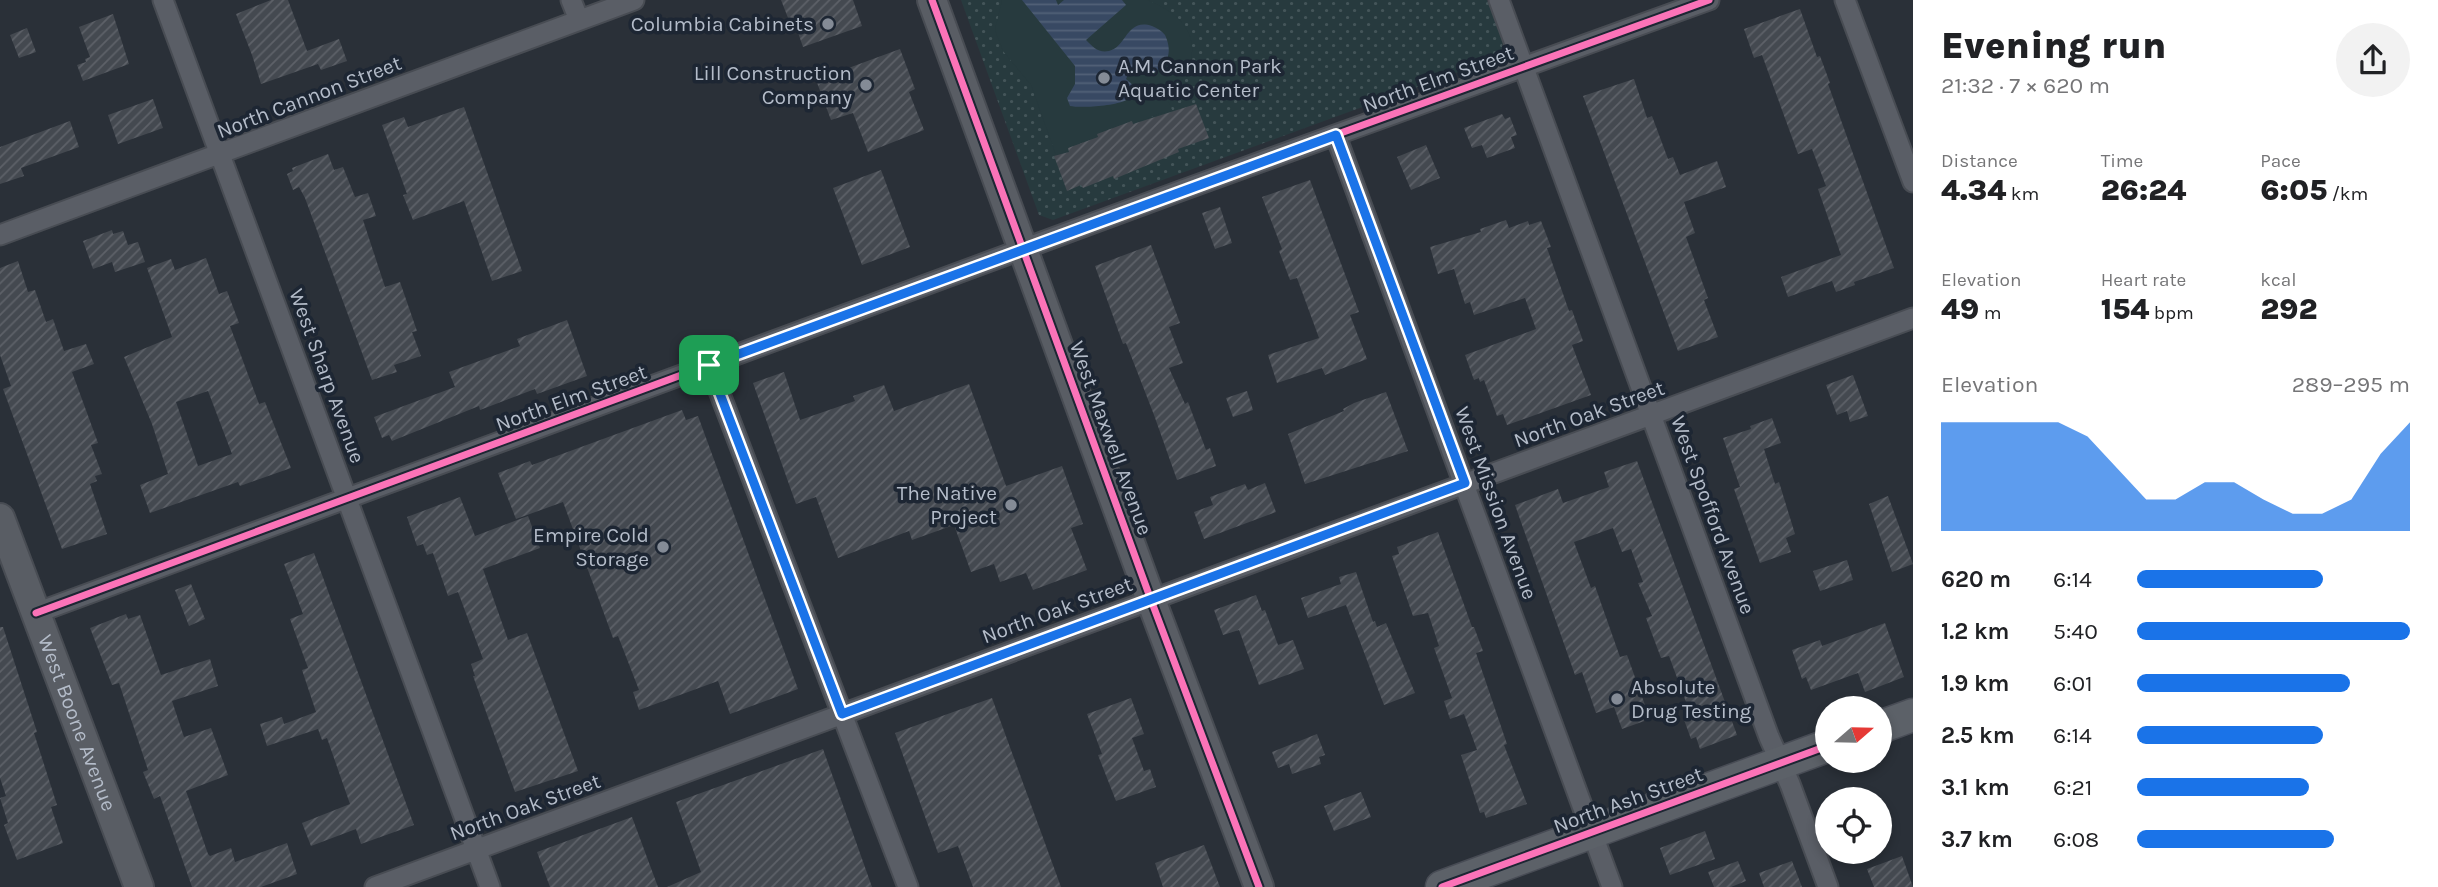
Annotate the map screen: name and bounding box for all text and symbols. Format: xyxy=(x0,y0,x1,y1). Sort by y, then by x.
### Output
place label: Columbia Cabinets xyxy=(631,12,814,36)
marker: Columbia Cabinets xyxy=(820,16,836,32)
text: Evening run xyxy=(1941,23,2166,68)
button: share xyxy=(2336,23,2410,97)
street label: North Elm Street xyxy=(1359,41,1517,117)
street label: North Cannon Street xyxy=(213,51,405,143)
place label: A.M. Cannon Park Aquatic Center xyxy=(1118,54,1282,102)
place label: Lill Construction Company xyxy=(694,61,852,109)
marker: A.M. Cannon Park Aquatic Center xyxy=(1096,70,1112,86)
text: 21:32 · 7 × 620 m xyxy=(1941,72,2110,99)
marker: Lill Construction Company xyxy=(858,77,874,93)
text: Distance xyxy=(1941,150,2018,172)
text: Time xyxy=(2101,150,2143,172)
text: Pace xyxy=(2260,150,2301,172)
text: 4.34 xyxy=(1941,172,2006,208)
text: 26:24 xyxy=(2101,172,2186,208)
text: 6:05 xyxy=(2260,172,2327,208)
text: km xyxy=(2006,183,2039,205)
text: /km xyxy=(2327,183,2368,205)
text: Elevation xyxy=(1941,269,2021,291)
text: Heart rate xyxy=(2101,269,2186,291)
text: kcal xyxy=(2260,269,2297,291)
street label: West Sharp Avenue xyxy=(284,286,370,466)
text: 49 xyxy=(1941,291,1979,327)
text: 154 xyxy=(2101,291,2149,327)
text: 292 xyxy=(2260,291,2318,327)
text: m xyxy=(1979,302,2002,324)
text: bpm xyxy=(2149,302,2194,324)
pin xyxy=(679,335,739,395)
street label: West Maxwell Avenue xyxy=(1065,338,1157,538)
icon: arrive xyxy=(690,346,728,384)
street label: North Elm Street xyxy=(492,360,650,436)
text: Elevation xyxy=(1941,371,2038,398)
text: 289–295 m xyxy=(2292,371,2410,398)
street label: North Oak Street xyxy=(1510,376,1668,452)
street label: West Mission Avenue xyxy=(1450,403,1542,603)
street label: West Spofford Avenue xyxy=(1666,413,1760,617)
place label: The Native Project xyxy=(897,481,997,529)
marker: The Native Project xyxy=(1003,497,1019,513)
place label: Empire Cold Storage xyxy=(533,523,649,571)
marker: Empire Cold Storage xyxy=(655,539,671,555)
text: 620 m xyxy=(1941,566,2011,593)
text: 6:14 xyxy=(2053,566,2092,593)
street label: North Oak Street xyxy=(978,572,1136,648)
text: 1.2 km xyxy=(1941,618,2009,645)
text: 5:40 xyxy=(2053,618,2098,645)
street label: West Boone Avenue xyxy=(33,631,121,814)
text: 1.9 km xyxy=(1941,670,2009,697)
text: 6:01 xyxy=(2053,670,2093,697)
place label: Absolute Drug Testing xyxy=(1631,675,1752,723)
marker: Absolute Drug Testing xyxy=(1609,691,1625,707)
north arrow xyxy=(1815,696,1892,774)
map controls xyxy=(1815,696,1892,864)
text: 2.5 km xyxy=(1941,722,2015,749)
text: 6:14 xyxy=(2053,722,2092,749)
street label: North Ash Street xyxy=(1550,762,1706,838)
street label: North Oak Street xyxy=(446,769,604,845)
text: 3.1 km xyxy=(1941,774,2010,801)
text: 6:21 xyxy=(2053,774,2092,801)
button: locate xyxy=(1815,787,1892,864)
text: 3.7 km xyxy=(1941,826,2013,853)
text: 6:08 xyxy=(2053,826,2099,853)

